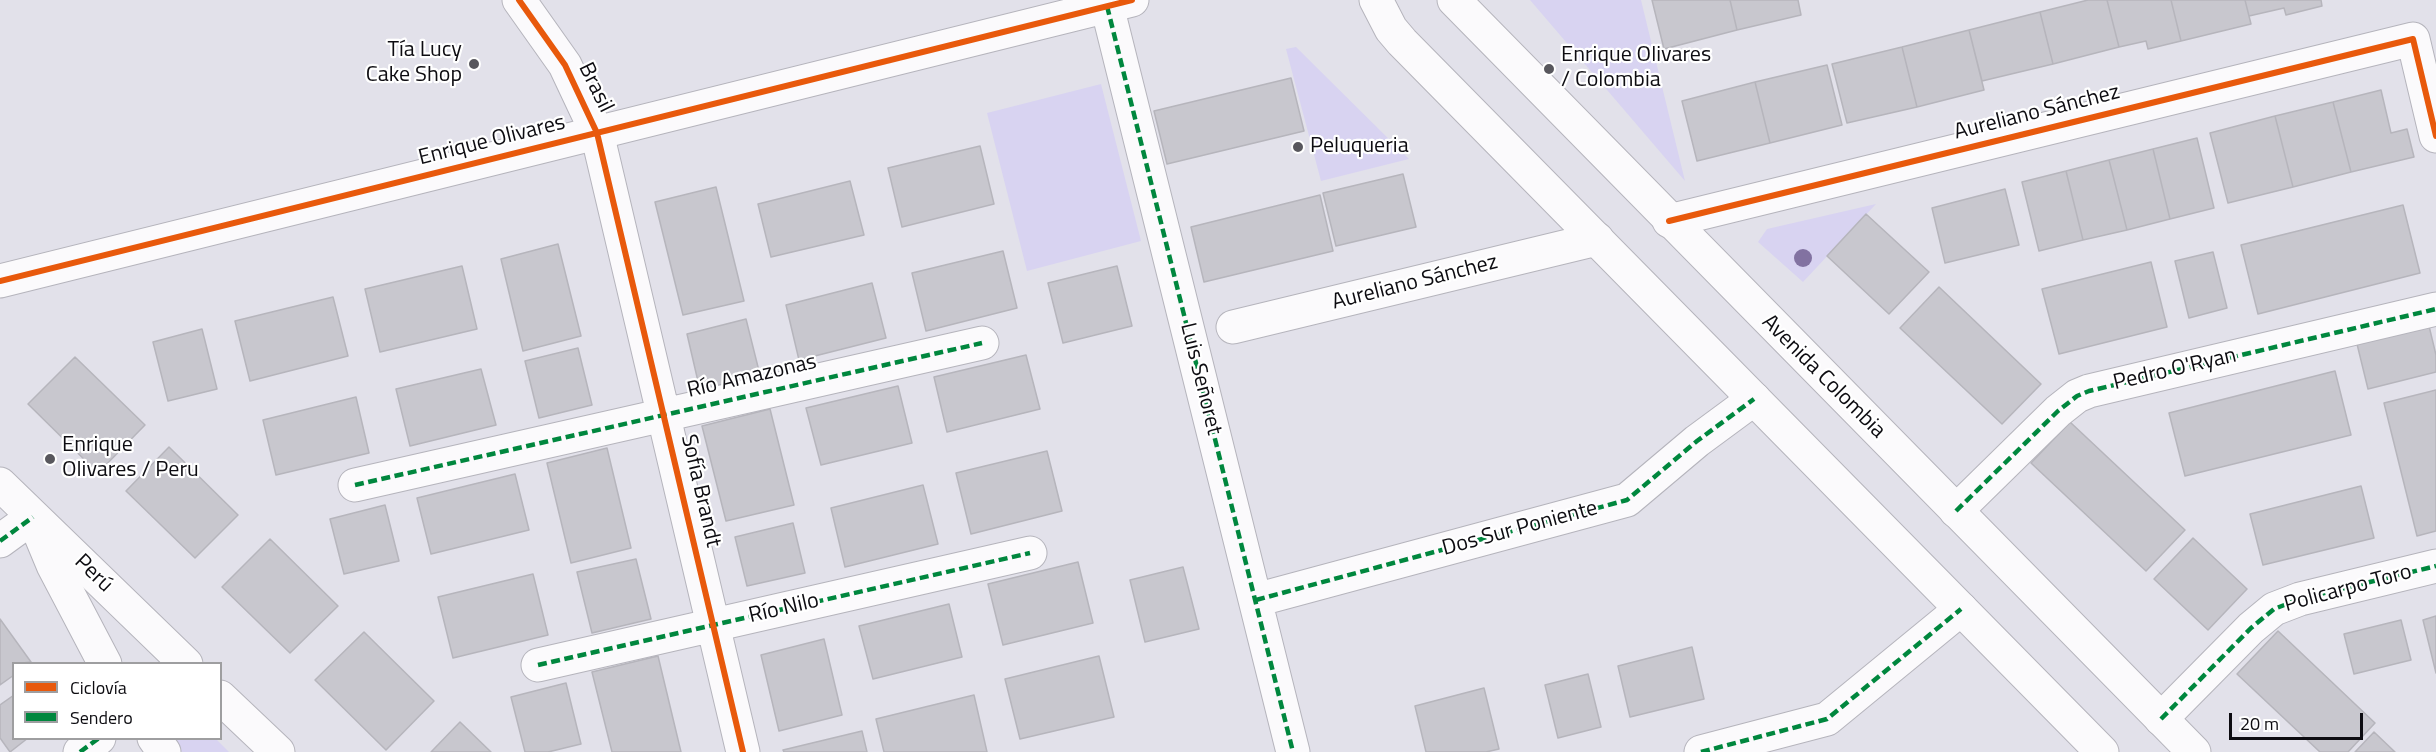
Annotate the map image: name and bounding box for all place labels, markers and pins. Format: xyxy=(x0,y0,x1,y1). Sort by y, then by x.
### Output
place label: Tía Lucy Cake Shop xyxy=(366,38,462,90)
place label: Enrique Olivares / Colombia xyxy=(1561,43,1711,94)
marker: Tía Lucy Cake Shop xyxy=(467,57,481,71)
marker: Enrique Olivares / Colombia xyxy=(1542,62,1556,76)
place label: Peluqueria xyxy=(1310,134,1409,160)
marker: Peluqueria xyxy=(1291,140,1305,154)
place label: Enrique Olivares / Peru xyxy=(62,433,199,484)
marker: Enrique Olivares / Peru xyxy=(43,452,57,466)

